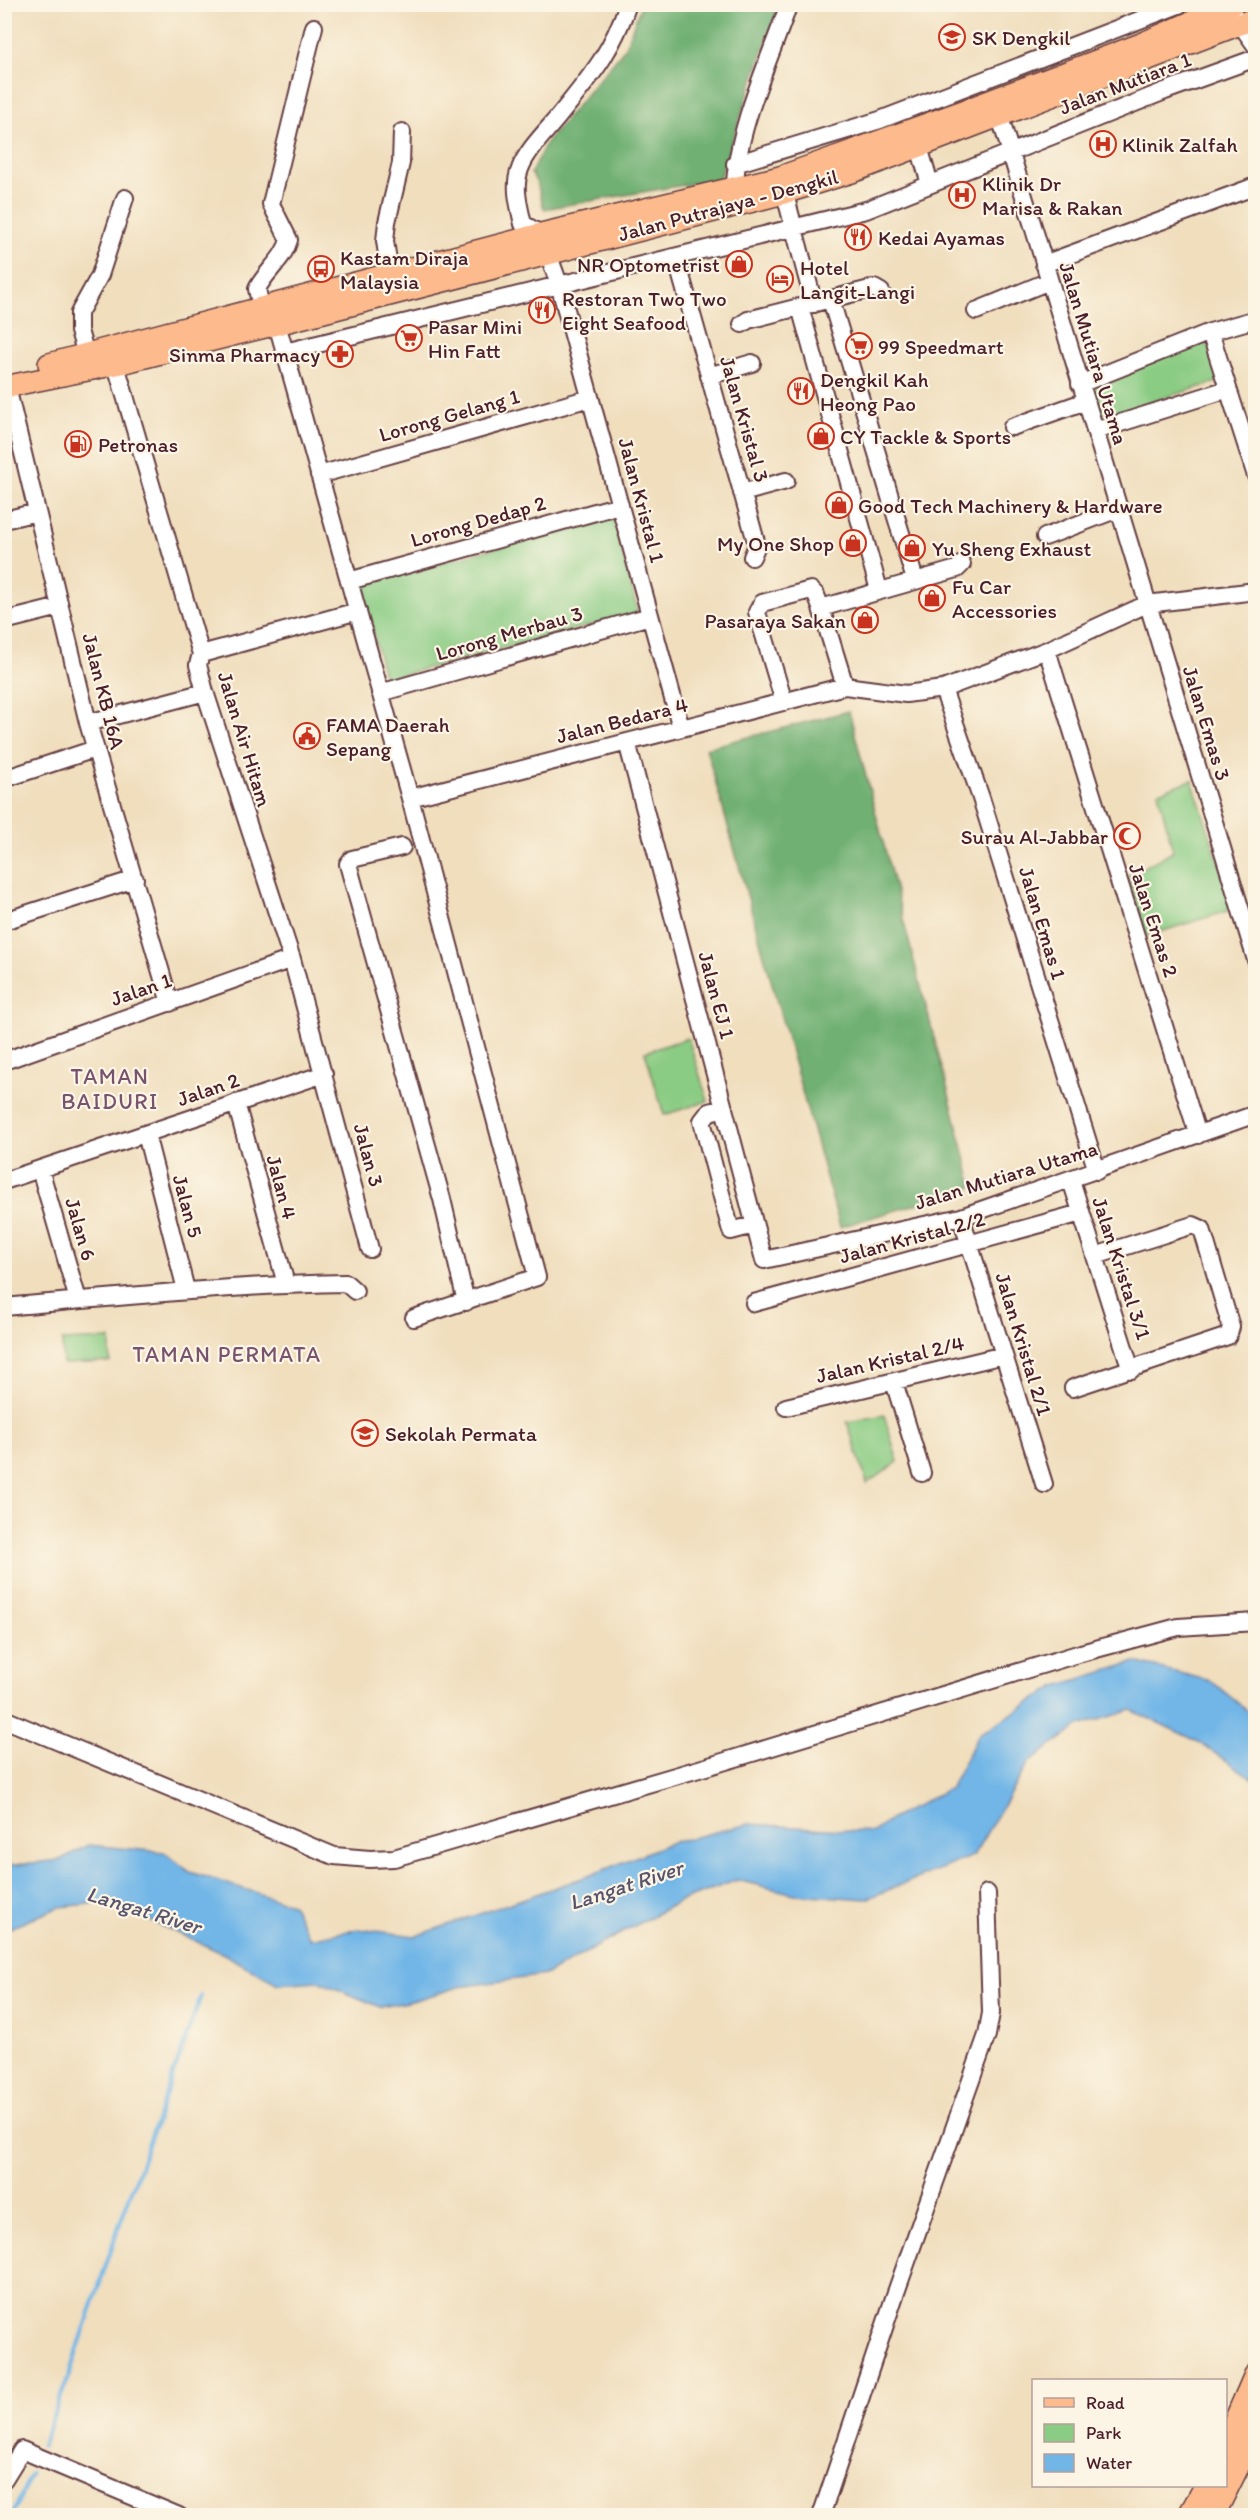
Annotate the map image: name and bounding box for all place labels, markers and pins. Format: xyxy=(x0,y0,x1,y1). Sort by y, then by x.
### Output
school or university icon: SK Dengkil xyxy=(937,22,967,52)
place label: SK Dengkil xyxy=(972,25,1070,50)
hospital icon: Klinik Zalfah xyxy=(1088,129,1118,159)
place label: Klinik Zalfah xyxy=(1122,132,1238,157)
place label: Klinik Dr Marisa & Rakan xyxy=(982,171,1122,220)
hospital icon: Klinik Dr Marisa & Rakan xyxy=(947,180,977,210)
restaurant icon: Kedai Ayamas xyxy=(843,222,873,252)
place label: Kedai Ayamas xyxy=(878,225,1005,250)
place label: Kastam Diraja Malaysia xyxy=(340,245,468,294)
shop icon: NR Optometrist xyxy=(724,249,754,279)
place label: NR Optometrist xyxy=(577,252,720,277)
bus stop icon: Kastam Diraja Malaysia xyxy=(306,254,336,284)
place label: Hotel Langit-Langi xyxy=(800,255,915,304)
hotel icon: Hotel Langit-Langi xyxy=(765,264,795,294)
place label: Restoran Two Two Eight Seafood xyxy=(562,286,727,335)
restaurant icon: Restoran Two Two Eight Seafood xyxy=(527,295,557,325)
place label: Pasar Mini Hin Fatt xyxy=(428,314,522,363)
supermarket icon: Pasar Mini Hin Fatt xyxy=(394,323,424,353)
supermarket icon: 99 Speedmart xyxy=(844,331,874,361)
place label: 99 Speedmart xyxy=(878,334,1004,359)
pharmacy icon: Sinma Pharmacy xyxy=(325,339,355,369)
place label: Sinma Pharmacy xyxy=(169,342,320,367)
place label: Dengkil Kah Heong Pao xyxy=(820,367,929,416)
restaurant icon: Dengkil Kah Heong Pao xyxy=(786,376,816,406)
shop icon: CY Tackle & Sports xyxy=(806,421,836,451)
place label: CY Tackle & Sports xyxy=(840,424,1011,449)
fuel station icon: Petronas xyxy=(63,429,93,459)
place label: Petronas xyxy=(98,432,178,457)
shop icon: Good Tech Machinery & Hardware xyxy=(824,490,854,520)
place label: Good Tech Machinery & Hardware xyxy=(858,493,1163,518)
shop icon: My One Shop xyxy=(838,528,868,558)
place label: My One Shop xyxy=(717,531,834,556)
shop icon: Yu Sheng Exhaust xyxy=(897,533,927,563)
place label: Yu Sheng Exhaust xyxy=(932,536,1092,561)
place label: Fu Car Accessories xyxy=(952,574,1057,623)
shop icon: Fu Car Accessories xyxy=(917,583,947,613)
shop icon: Pasaraya Sakan xyxy=(850,605,880,635)
place label: Pasaraya Sakan xyxy=(705,608,846,633)
place label: FAMA Daerah Sepang xyxy=(326,712,450,761)
public building icon: FAMA Daerah Sepang xyxy=(292,721,322,751)
mosque icon: Surau Al-Jabbar xyxy=(1112,821,1142,851)
place label: Surau Al-Jabbar xyxy=(961,824,1108,849)
school or university icon: Sekolah Permata xyxy=(350,1418,380,1448)
place label: Sekolah Permata xyxy=(385,1421,537,1446)

